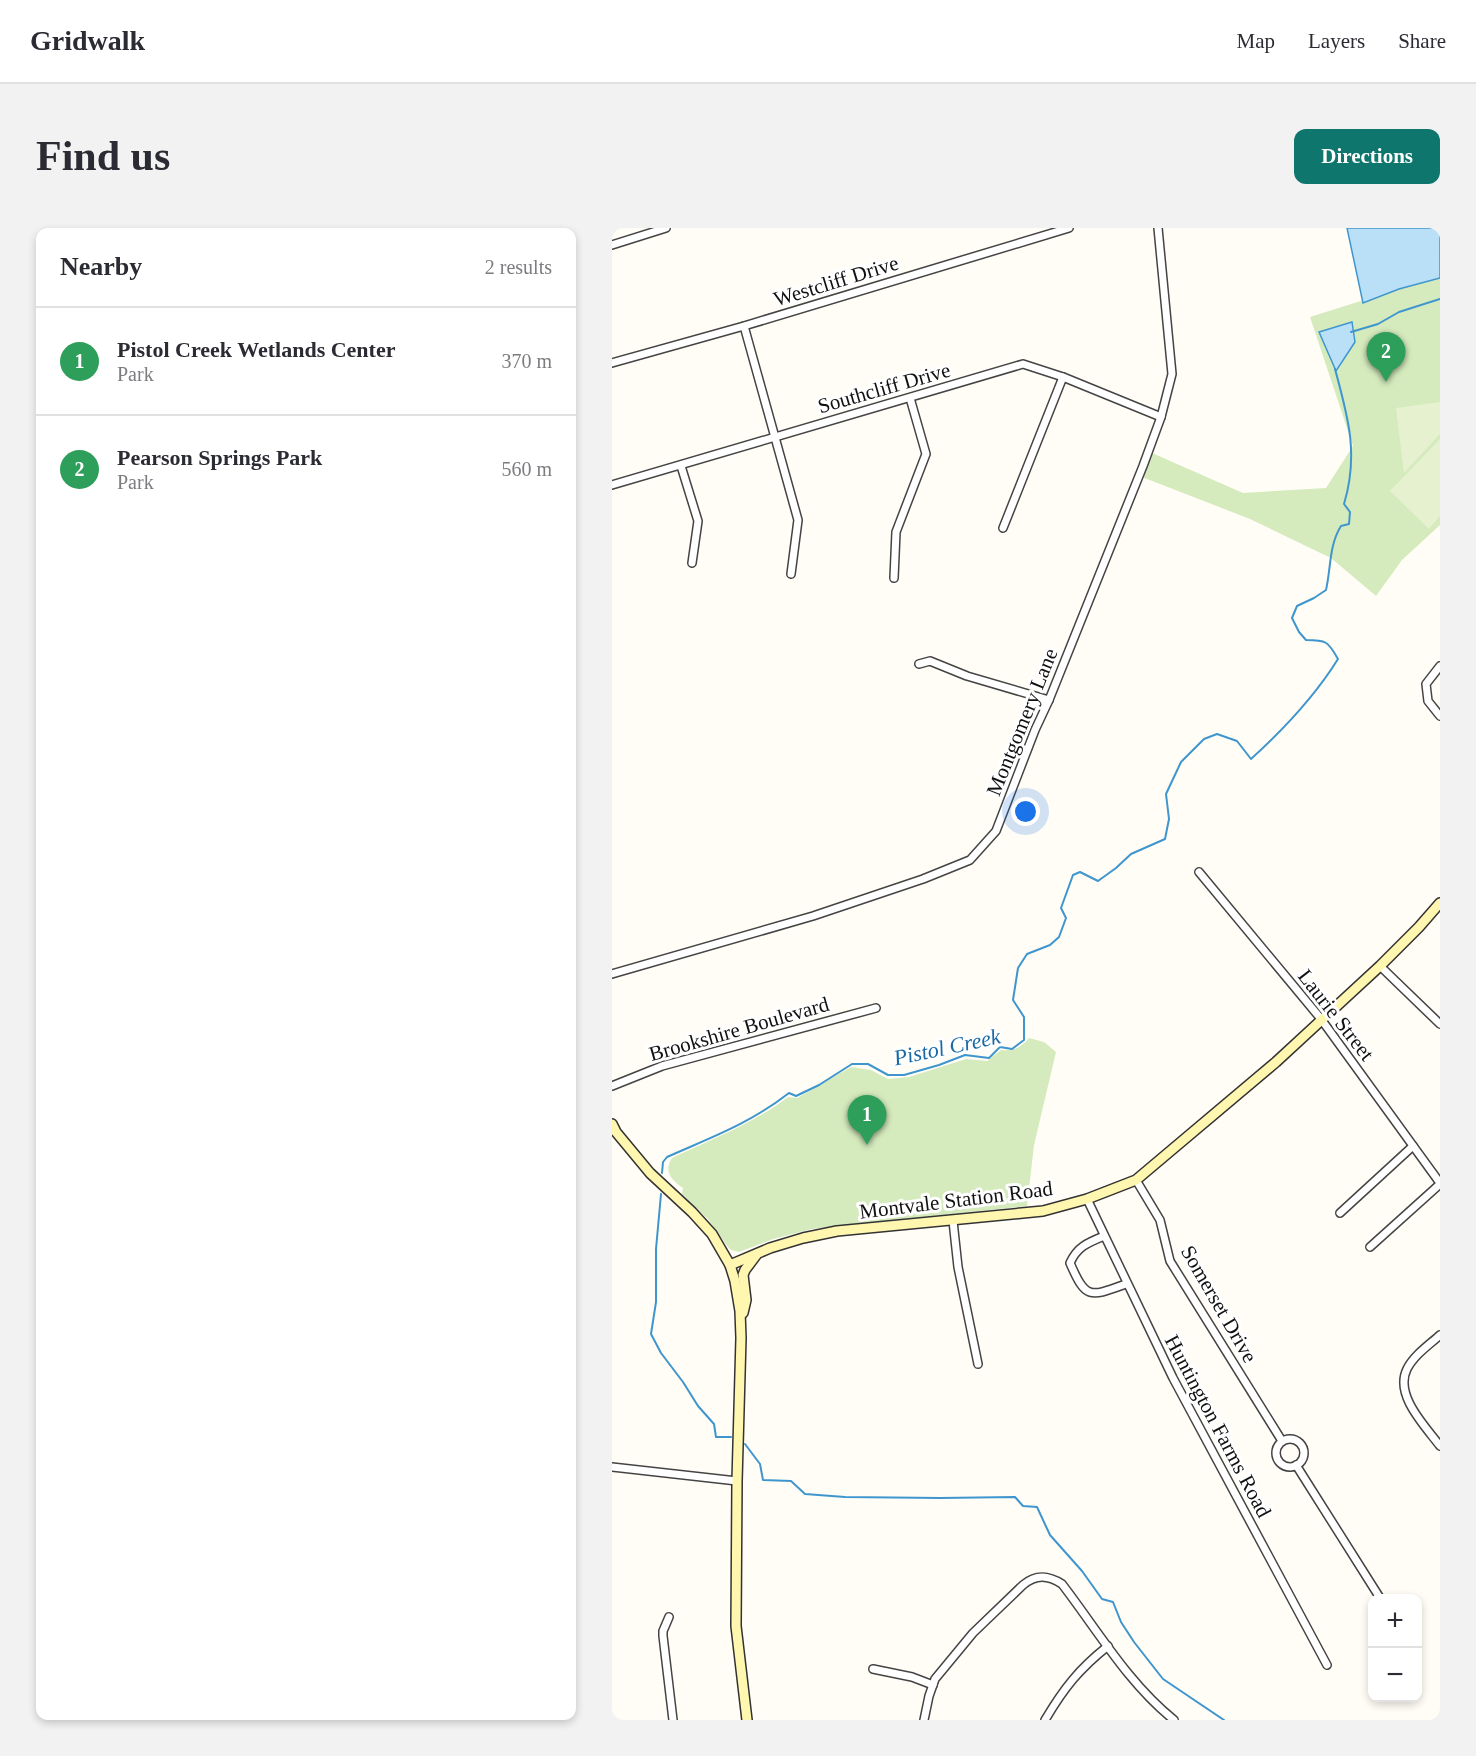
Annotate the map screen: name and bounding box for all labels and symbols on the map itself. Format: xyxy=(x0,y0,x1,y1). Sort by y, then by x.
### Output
street label: Westcliff Drive xyxy=(771,251,901,311)
pin: 2 xyxy=(1366,332,1406,382)
street label: Southcliff Drive xyxy=(815,358,953,418)
street label: Montgomery Lane xyxy=(981,645,1063,799)
your location xyxy=(1011,797,1040,826)
street label: Laurie Street xyxy=(1293,965,1379,1065)
street label: Brookshire Boulevard xyxy=(646,992,832,1066)
water label: Pistol Creek xyxy=(890,1023,1004,1071)
pin: 1 xyxy=(848,1096,886,1145)
street label: Montvale Station Road xyxy=(858,1176,1055,1224)
street label: Somerset Drive xyxy=(1176,1241,1262,1367)
street label: Huntington Farms Road xyxy=(1160,1331,1276,1522)

